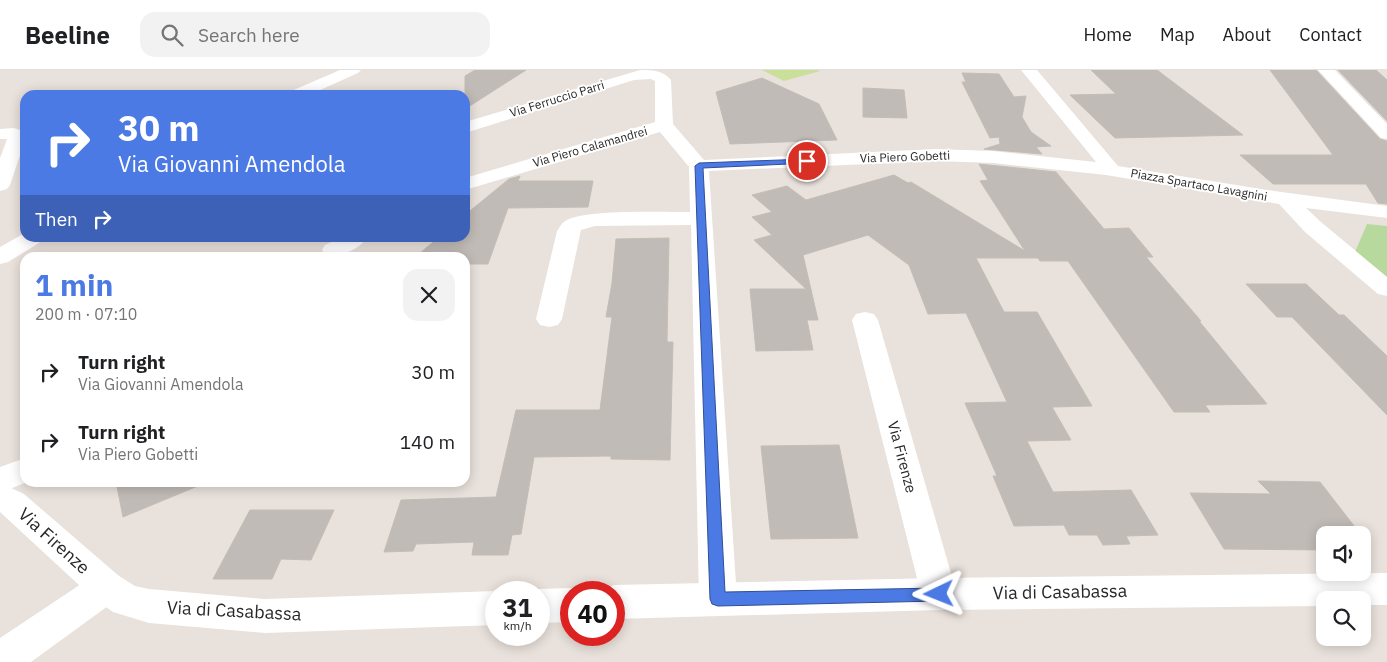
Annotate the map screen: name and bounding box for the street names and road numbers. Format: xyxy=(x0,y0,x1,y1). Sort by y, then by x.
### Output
street label: Via Ferruccio Parri xyxy=(508,77,606,120)
street label: Via Piero Calamandrei xyxy=(531,123,649,170)
street label: Via Piero Gobetti xyxy=(860,147,950,166)
street label: Piazza Spartaco Lavagnini xyxy=(1130,165,1269,204)
street label: Via Firenze xyxy=(884,419,921,495)
street label: Via Firenze xyxy=(14,502,95,579)
street label: Via di Casabassa xyxy=(992,579,1128,604)
street label: Via di Casabassa xyxy=(166,595,302,626)

